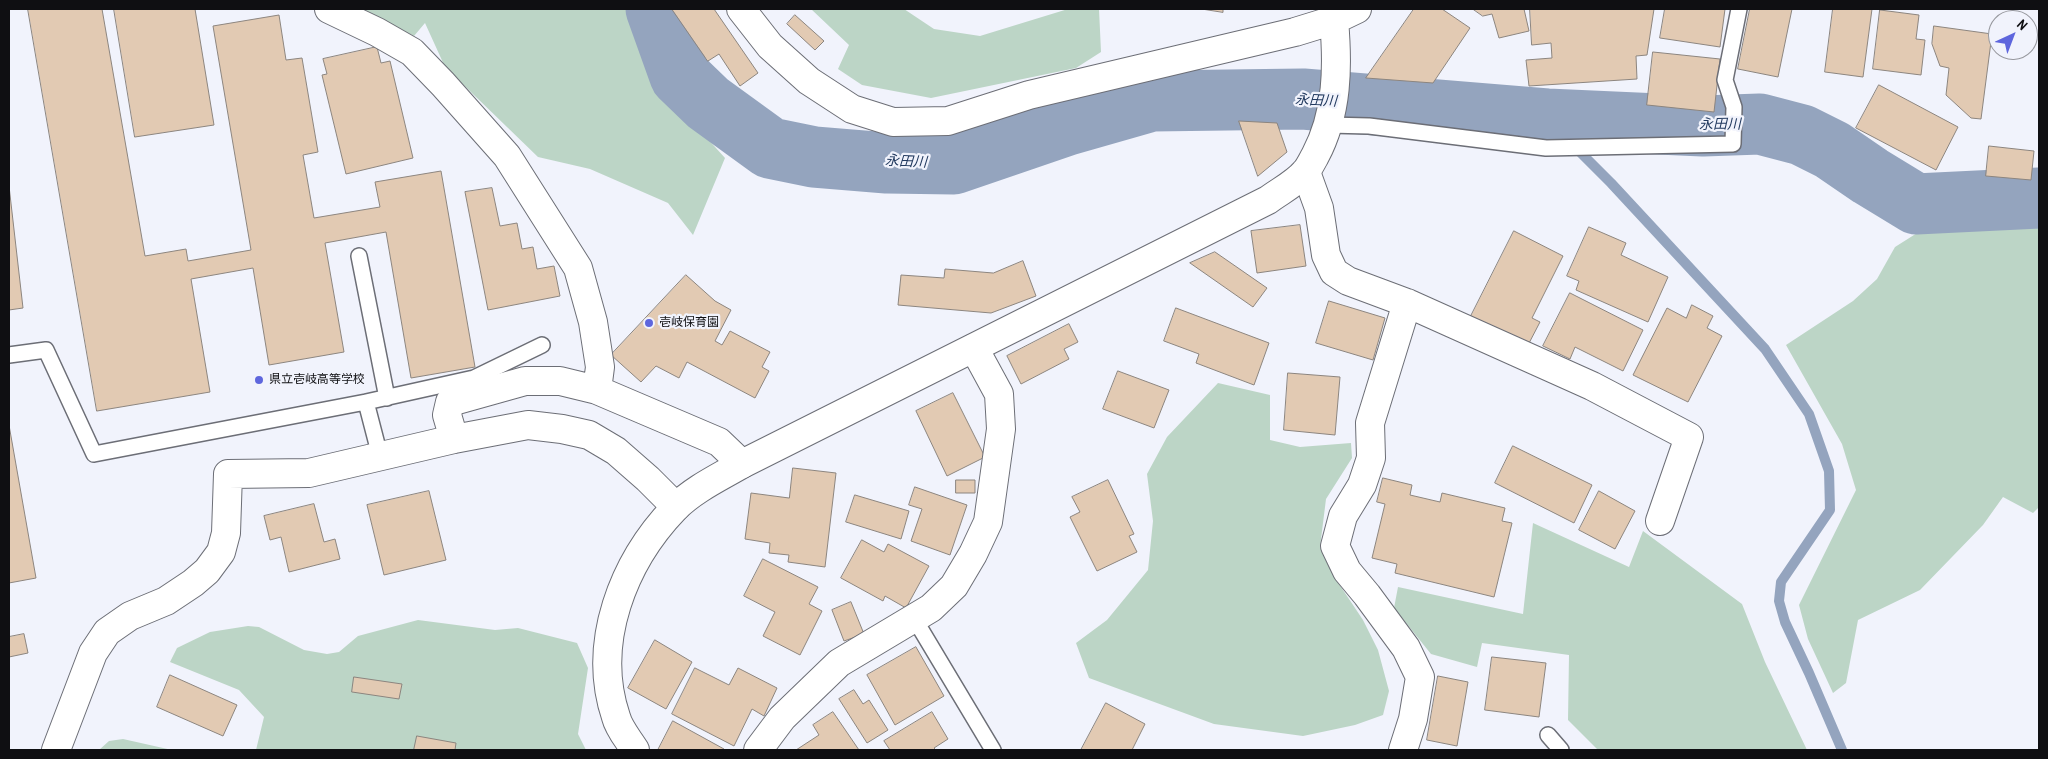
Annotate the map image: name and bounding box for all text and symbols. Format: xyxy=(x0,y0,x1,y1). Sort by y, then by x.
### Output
north arrow xyxy=(1988,10,2038,60)
text: N xyxy=(2013,15,2032,34)
water label: 永田川 xyxy=(1295,92,1337,110)
water label: 永田川 xyxy=(1699,116,1741,134)
water label: 永田川 xyxy=(885,153,927,171)
place label: 壱岐保育園 xyxy=(659,316,719,330)
marker: 壱岐保育園 xyxy=(643,317,655,329)
place label: 県立壱岐高等学校 xyxy=(269,373,365,387)
marker: 県立壱岐高等学校 xyxy=(253,374,265,386)

